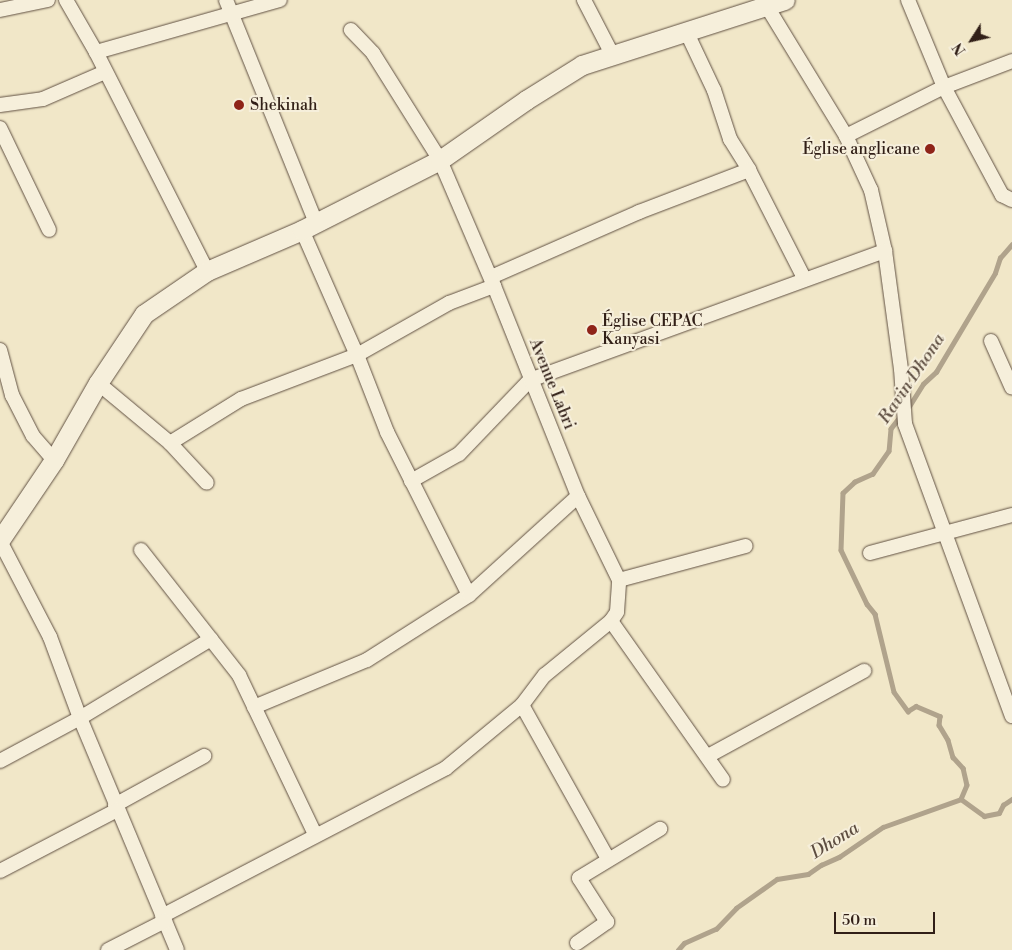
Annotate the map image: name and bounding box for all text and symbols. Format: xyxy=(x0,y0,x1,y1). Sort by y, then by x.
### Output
north arrow xyxy=(947,15,997,65)
text: N xyxy=(949,39,970,58)
place label: Shekinah xyxy=(250,95,318,115)
marker: Shekinah xyxy=(232,98,246,112)
place label: Église anglicane xyxy=(803,139,920,159)
marker: Église anglicane xyxy=(924,143,936,155)
place label: Église CEPAC Kanyasi xyxy=(602,311,702,349)
marker: Église CEPAC Kanyasi xyxy=(586,324,598,336)
water label: Ravin Dhona xyxy=(874,330,950,428)
street label: Avenue Labri xyxy=(525,336,579,432)
water label: Dhona xyxy=(807,818,863,864)
scale bar xyxy=(837,902,938,934)
text: 50 m xyxy=(842,911,876,930)

